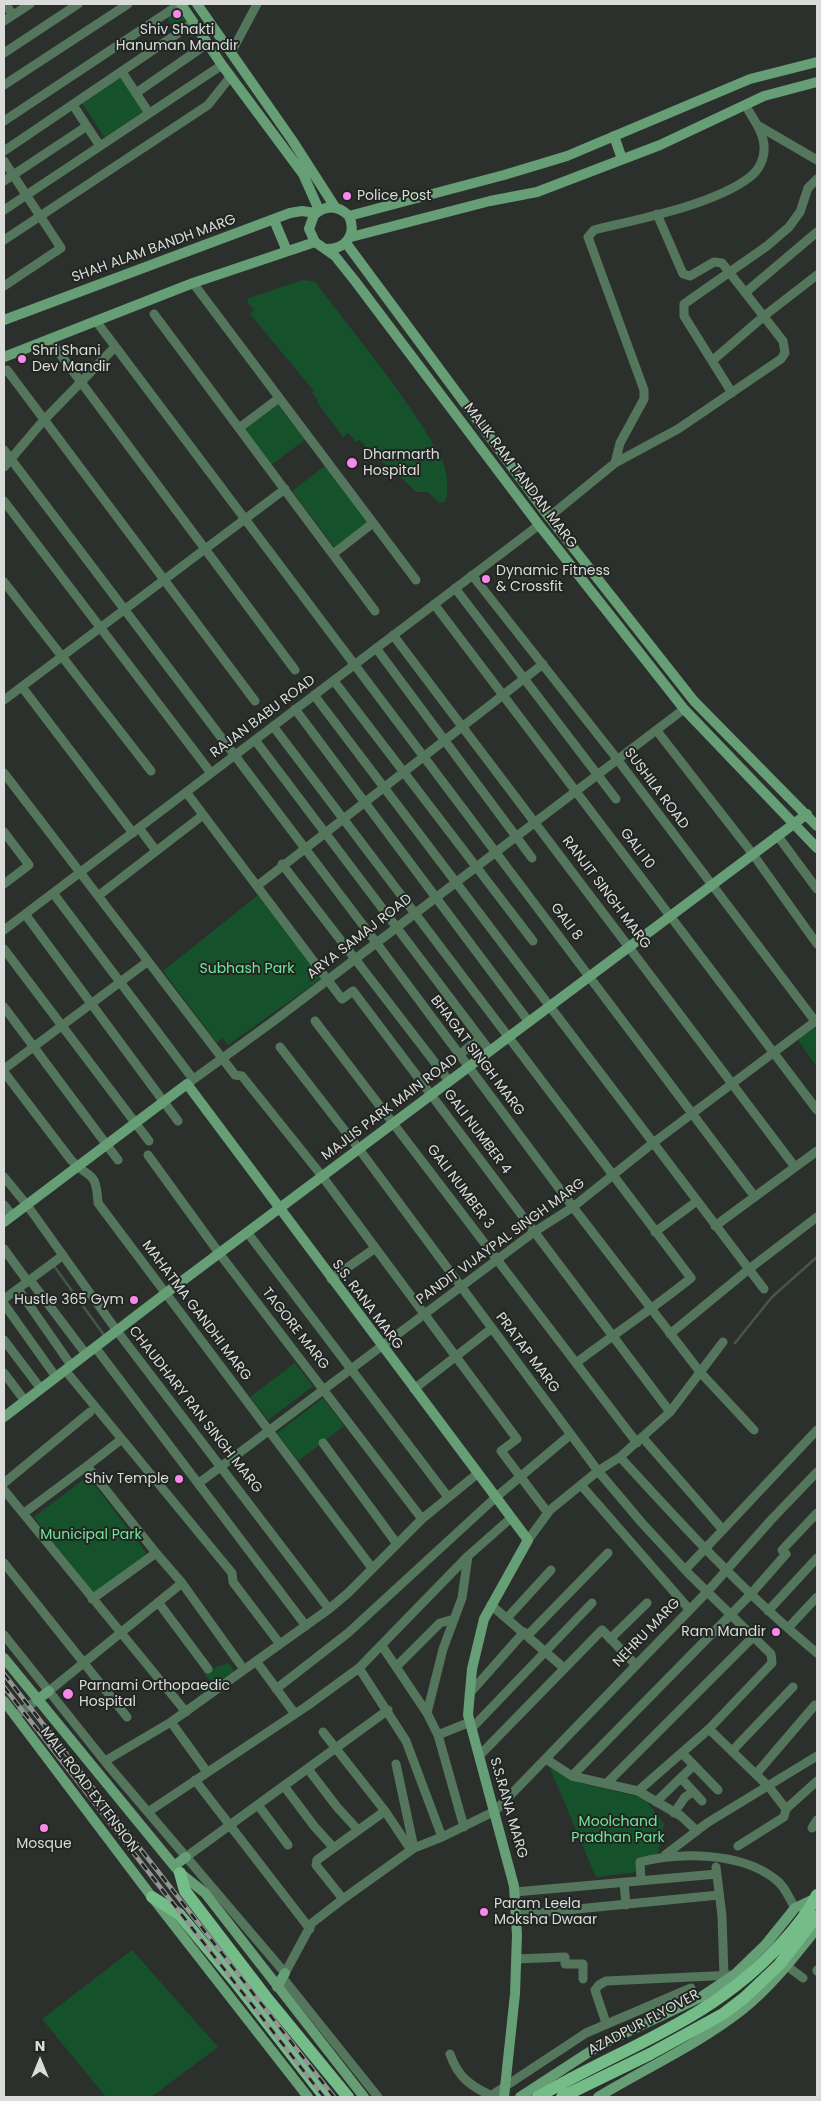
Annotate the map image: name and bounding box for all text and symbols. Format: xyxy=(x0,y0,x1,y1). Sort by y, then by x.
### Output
marker: Shiv Shakti Hanuman Mandir xyxy=(171,8,183,20)
place label: Shiv Shakti Hanuman Mandir xyxy=(116,22,238,54)
place label: Police Post xyxy=(357,188,431,204)
marker: Police Post xyxy=(341,190,353,202)
street label: SHAH ALAM BANDH MARG xyxy=(70,211,238,287)
place label: Shri Shani Dev Mandir xyxy=(32,343,111,376)
marker: Shri Shani Dev Mandir xyxy=(16,353,28,365)
street label: MALIK RAM TANDAN MARG xyxy=(460,400,580,552)
place label: Dharmarth Hospital xyxy=(363,447,440,480)
marker: Dharmarth Hospital xyxy=(345,456,359,470)
place label: Dynamic Fitness & Crossfit xyxy=(496,563,610,596)
marker: Dynamic Fitness & Crossfit xyxy=(480,573,492,585)
street label: RAJAN BABU ROAD xyxy=(207,672,319,762)
street label: SUSHILA ROAD xyxy=(620,745,692,833)
street label: GALI 10 xyxy=(616,825,658,873)
street label: RANJIT SINGH MARG xyxy=(558,833,654,953)
street label: ARYA SAMAJ ROAD xyxy=(304,891,416,983)
street label: GALI 8 xyxy=(547,900,585,944)
park label: Subhash Park xyxy=(199,961,295,977)
street label: BHAGAT SINGH MARG xyxy=(426,993,528,1119)
street label: MAJLIS PARK MAIN ROAD xyxy=(319,1051,461,1165)
street label: GALI NUMBER 4 xyxy=(440,1086,514,1178)
street label: GALI NUMBER 3 xyxy=(423,1142,497,1232)
street label: PANDIT VIJAYPAL SINGH MARG xyxy=(414,1175,588,1309)
street label: MAHATMA GANDHI MARG xyxy=(138,1238,254,1384)
street label: S.S. RANA MARG xyxy=(328,1257,406,1353)
street label: TAGORE MARG xyxy=(258,1285,332,1373)
place label: Hustle 365 Gym xyxy=(14,1292,124,1308)
marker: Hustle 365 Gym xyxy=(128,1294,140,1306)
street label: PRATAP MARG xyxy=(491,1310,563,1396)
street label: CHAUDHARY RAN SINGH MARG xyxy=(125,1323,265,1497)
place label: Shiv Temple xyxy=(85,1471,169,1487)
marker: Shiv Temple xyxy=(173,1473,185,1485)
park label: Municipal Park xyxy=(40,1527,142,1543)
street label: NEHRU MARG xyxy=(610,1595,684,1671)
place label: Ram Mandir xyxy=(681,1624,766,1640)
marker: Ram Mandir xyxy=(770,1626,782,1638)
place label: Parnami Orthopaedic Hospital xyxy=(79,1678,230,1710)
marker: Parnami Orthopaedic Hospital xyxy=(61,1687,75,1701)
street label: MALL ROAD EXTENSION xyxy=(36,1724,142,1856)
street label: S.S.RANA MARG xyxy=(486,1756,530,1860)
park label: Moolchand Pradhan Park xyxy=(571,1814,665,1846)
marker: Mosque xyxy=(38,1822,50,1834)
place label: Mosque xyxy=(16,1836,72,1852)
place label: Param Leela Moksha Dwaar xyxy=(494,1896,597,1928)
marker: Param Leela Moksha Dwaar xyxy=(478,1906,490,1918)
street label: AZADPUR FLYOVER xyxy=(585,1987,703,2059)
north arrow xyxy=(15,2036,65,2086)
text: N xyxy=(35,2036,45,2056)

